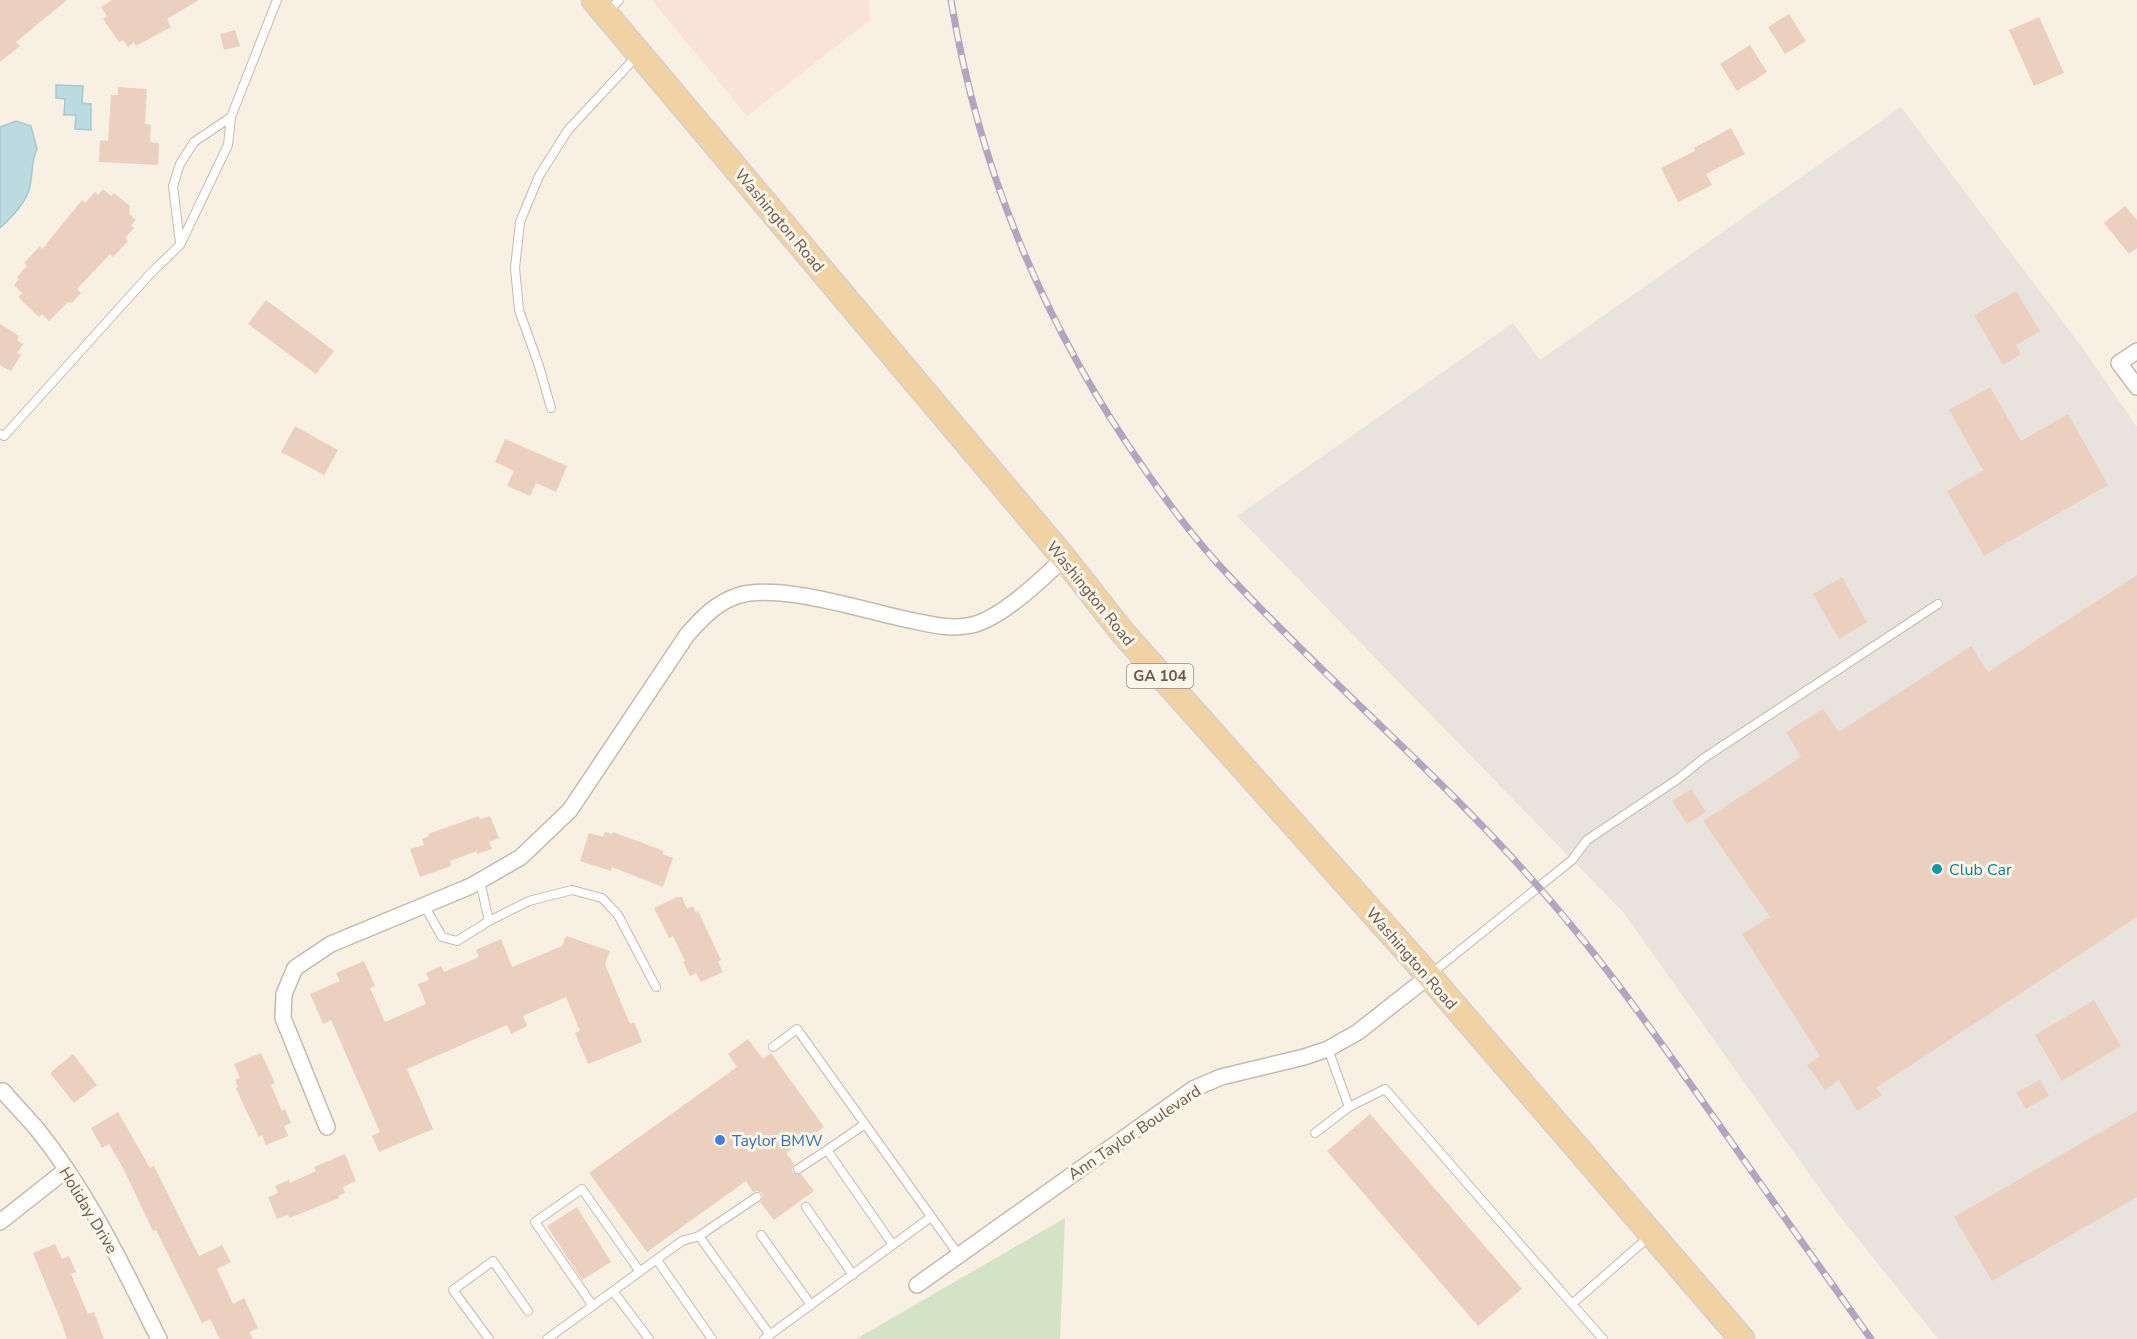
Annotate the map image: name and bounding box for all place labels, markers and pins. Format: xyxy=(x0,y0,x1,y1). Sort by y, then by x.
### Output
place label: Club Car xyxy=(1949,859,2012,881)
marker: Club Car xyxy=(1930,862,1944,876)
place label: Taylor BMW xyxy=(732,1130,823,1152)
marker: Taylor BMW xyxy=(713,1133,727,1147)

